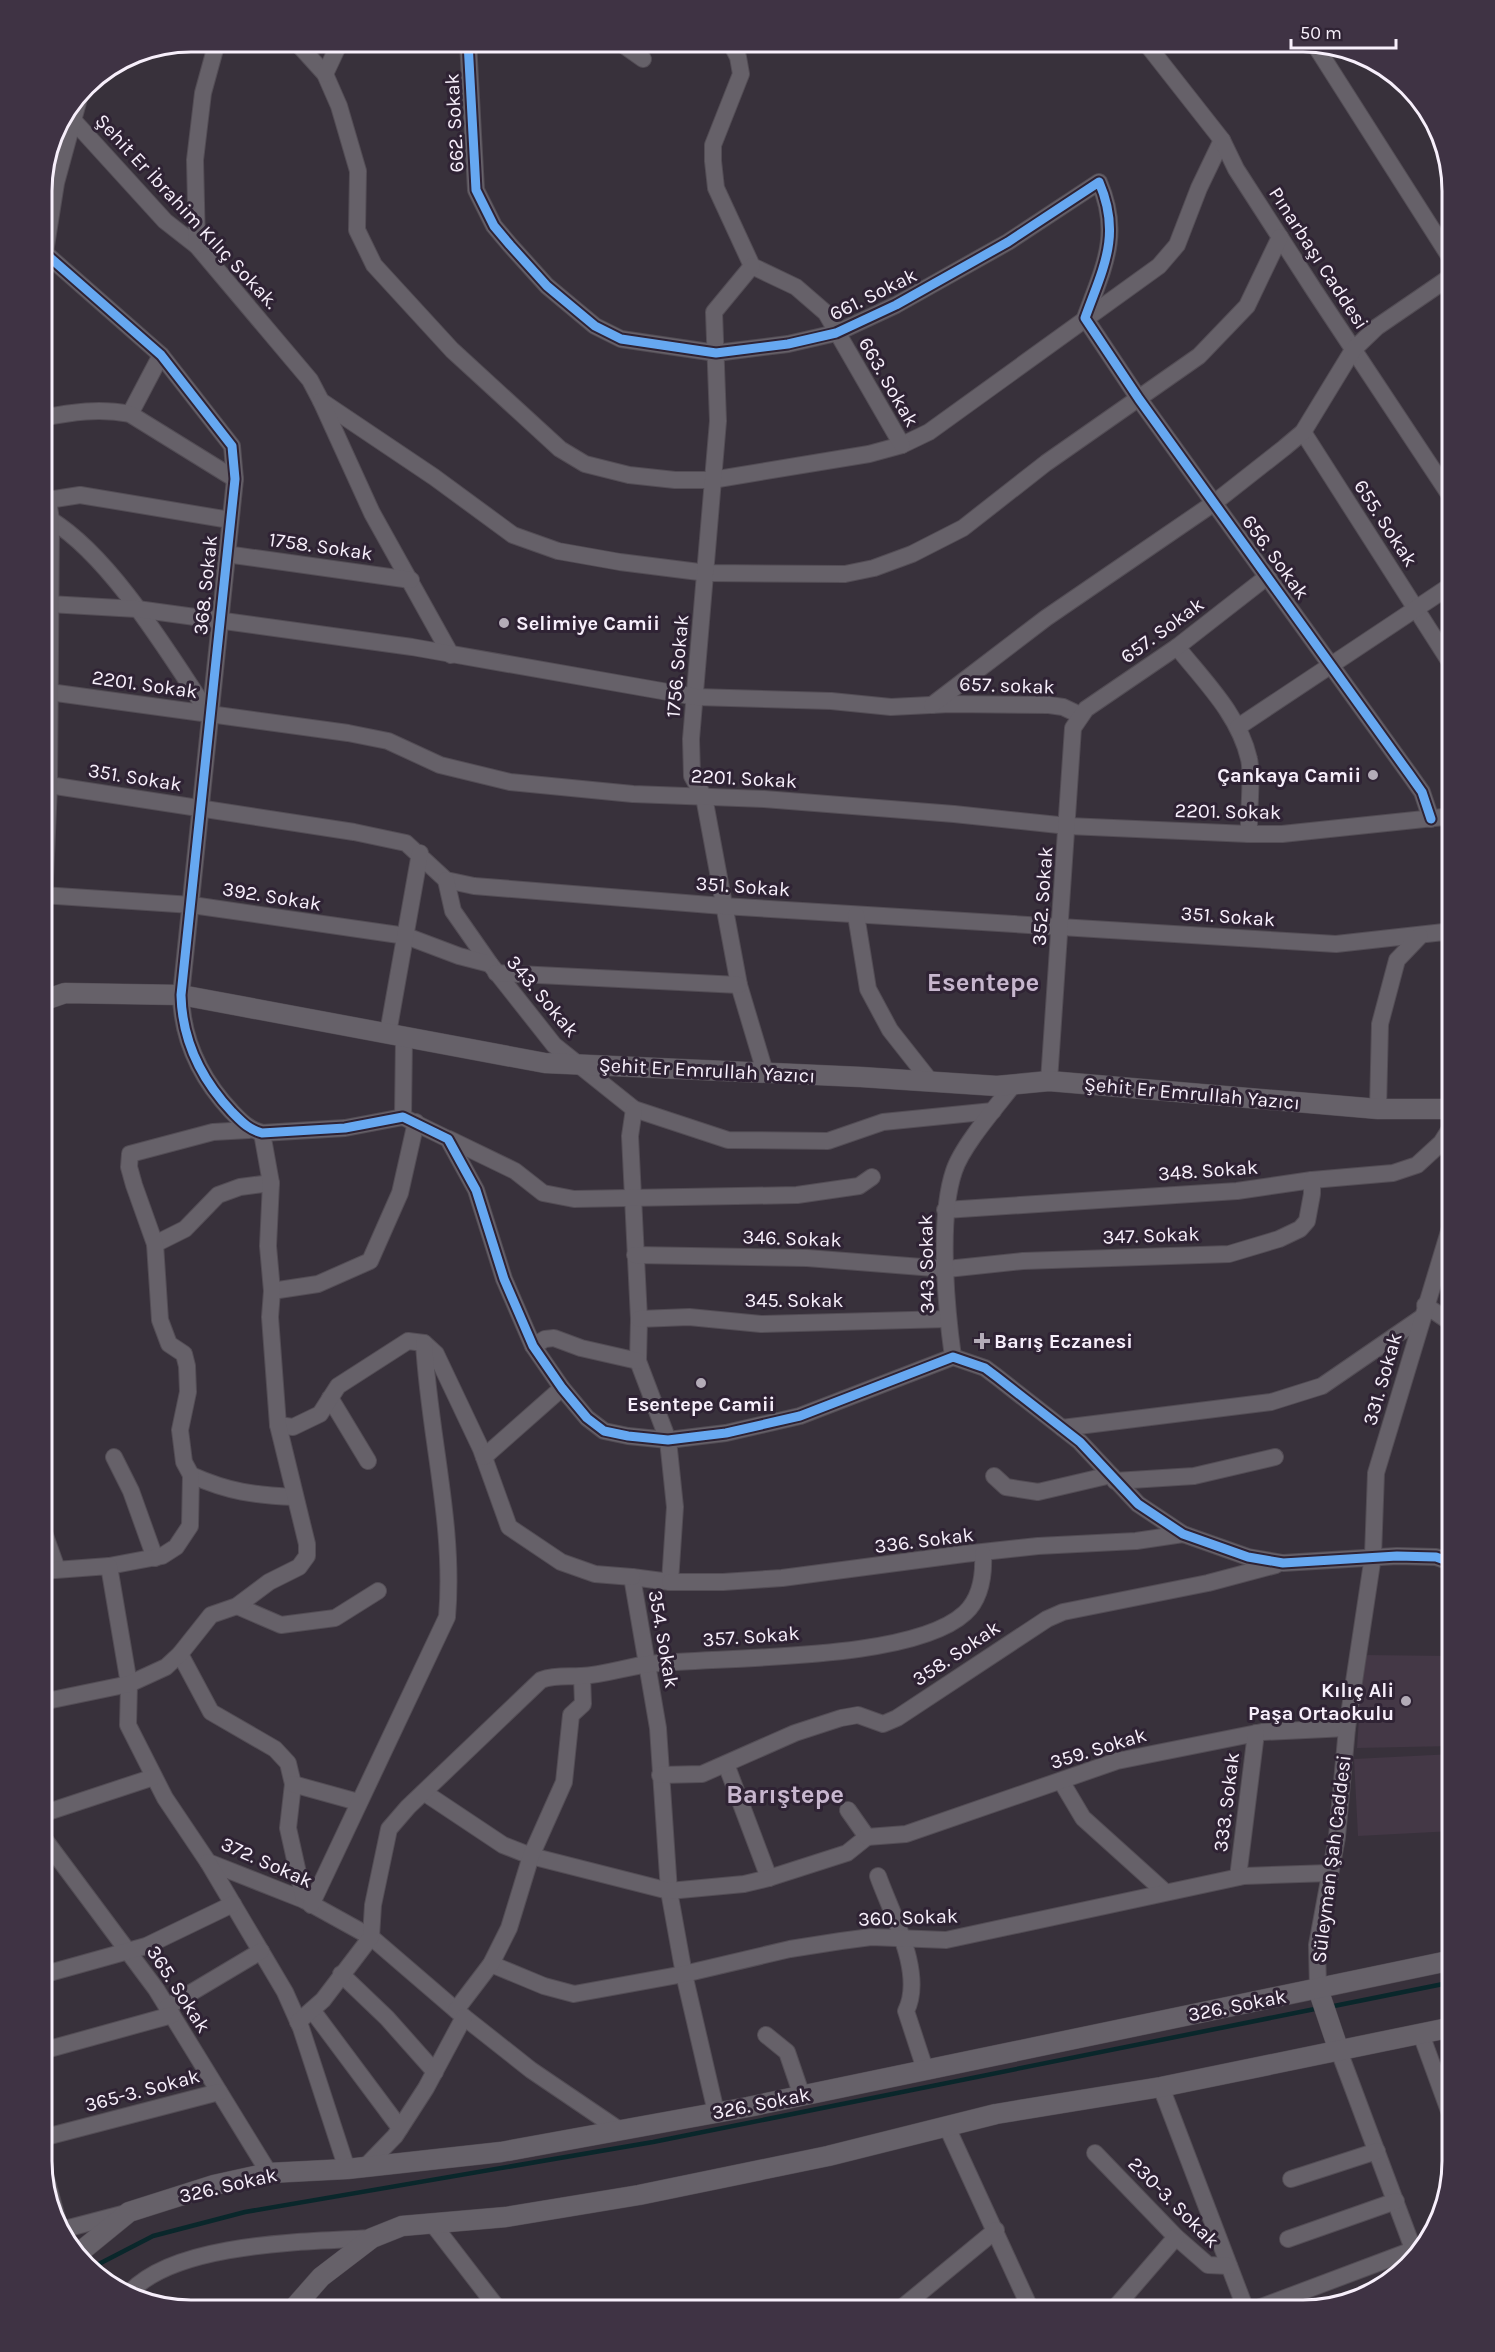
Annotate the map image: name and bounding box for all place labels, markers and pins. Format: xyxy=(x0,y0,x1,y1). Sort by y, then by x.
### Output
place label: Selimiye Camii xyxy=(516,612,660,635)
marker: Selimiye Camii xyxy=(497,616,511,630)
place label: Çankaya Camii xyxy=(1217,764,1361,787)
marker: Çankaya Camii xyxy=(1366,768,1380,782)
place label: Barış Eczanesi xyxy=(994,1330,1133,1353)
marker: Barış Eczanesi xyxy=(975,1334,989,1348)
marker: Esentepe Camii xyxy=(694,1376,708,1390)
place label: Esentepe Camii xyxy=(627,1393,775,1416)
place label: Kılıç Ali Paşa Ortaokulu xyxy=(1248,1679,1394,1725)
marker: Kılıç Ali Paşa Ortaokulu xyxy=(1399,1694,1413,1708)

